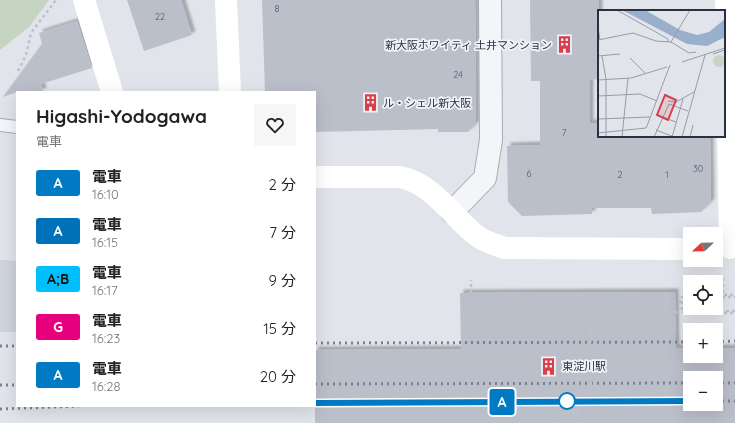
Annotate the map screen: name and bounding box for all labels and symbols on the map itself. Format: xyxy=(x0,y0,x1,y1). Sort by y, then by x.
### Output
house number: 8 xyxy=(275,3,280,14)
inset map xyxy=(598,10,725,137)
house number: 22 xyxy=(155,11,165,22)
building icon: 新大阪ホワイティ 土井マンション xyxy=(555,35,575,55)
place label: 新大阪ホワイティ 土井マンション xyxy=(385,38,552,52)
house number: 24 xyxy=(453,69,463,80)
building icon: ル・シェル新大阪 xyxy=(360,93,380,113)
place label: ル・シェル新大阪 xyxy=(383,96,471,110)
house number: 7 xyxy=(562,127,567,138)
house number: 30 xyxy=(693,163,703,174)
house number: 6 xyxy=(527,168,532,179)
house number: 2 xyxy=(618,169,623,180)
house number: 1 xyxy=(665,169,669,180)
north arrow xyxy=(683,227,723,267)
building icon: 東淀川駅 xyxy=(539,356,559,376)
place label: 東淀川駅 xyxy=(562,359,606,373)
line badge: A xyxy=(489,389,515,415)
unlabelled marker xyxy=(558,392,576,410)

